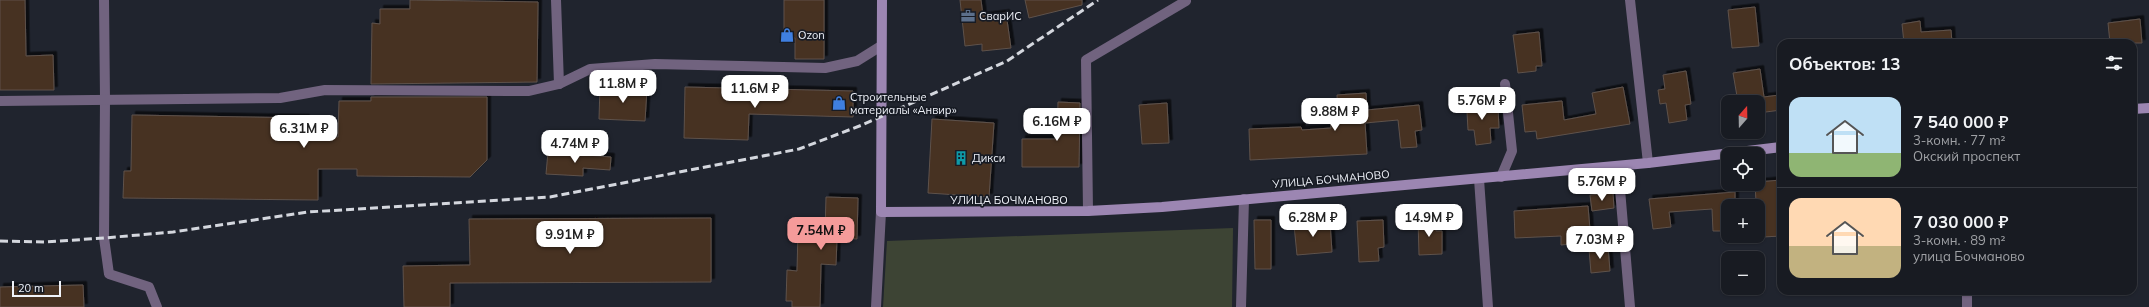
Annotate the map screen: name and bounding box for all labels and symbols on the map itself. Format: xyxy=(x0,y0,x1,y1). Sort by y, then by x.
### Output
office icon: СварИС xyxy=(960,8,976,24)
place label: СварИС xyxy=(979,9,1022,23)
shop icon: Ozon xyxy=(779,27,795,43)
place label: Ozon xyxy=(798,28,825,42)
pin: 11.8M ₽ xyxy=(586,70,660,104)
pin: 11.6M ₽ xyxy=(718,75,792,109)
pin: 5.76M ₽ xyxy=(1445,87,1519,121)
place label: Строительные материалы «Анвир» xyxy=(850,90,957,117)
shop icon: Строительные материалы «Анвир» xyxy=(831,95,847,111)
north arrow xyxy=(1721,95,1765,139)
pin: 9.88M ₽ xyxy=(1298,98,1372,132)
pin: 6.16M ₽ xyxy=(1020,108,1094,142)
pin: 6.31M ₽ xyxy=(267,115,341,149)
pin: 4.74M ₽ xyxy=(538,130,612,164)
building icon: Дикси xyxy=(953,150,969,166)
place label: Дикси xyxy=(972,151,1005,165)
street label: УЛИЦА БОЧМАНОВО xyxy=(1271,167,1390,191)
pin: 5.76M ₽ xyxy=(1565,168,1639,202)
street label: УЛИЦА БОЧМАНОВО xyxy=(949,193,1068,207)
pin: 6.28M ₽ xyxy=(1276,204,1350,238)
pin: 14.9M ₽ xyxy=(1392,204,1466,238)
pin: 7.54M ₽ xyxy=(784,217,858,251)
pin: 9.91M ₽ xyxy=(533,221,607,255)
pin: 7.03M ₽ xyxy=(1563,226,1637,260)
scale bar xyxy=(12,279,61,298)

